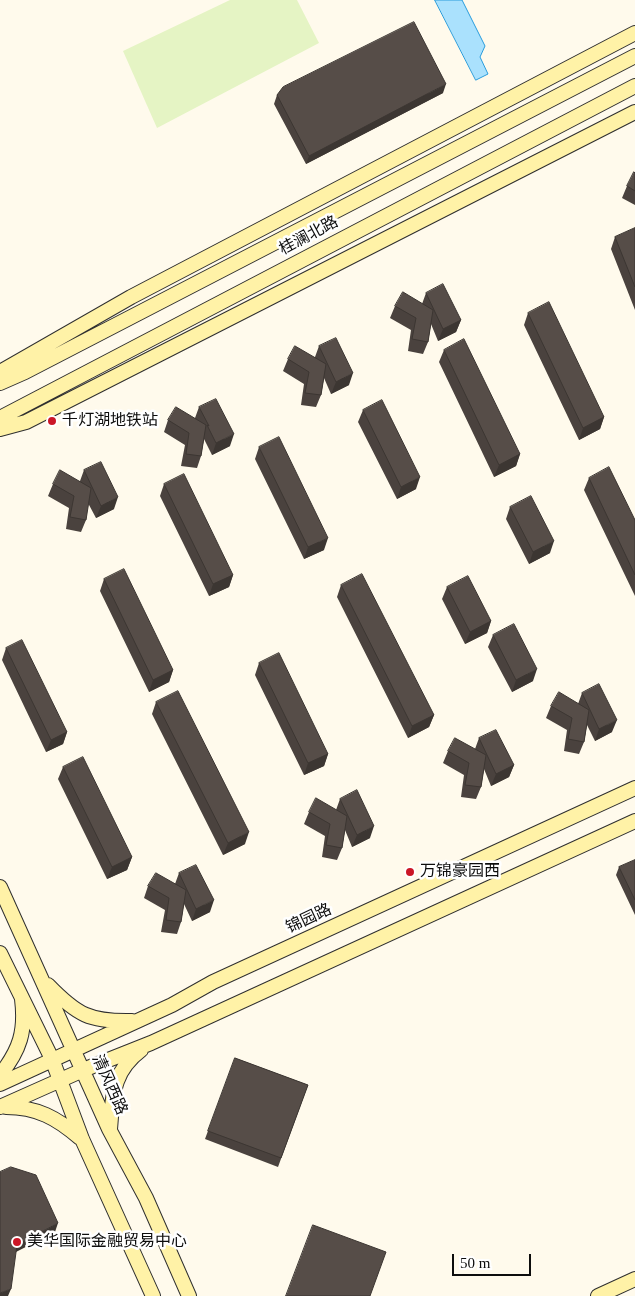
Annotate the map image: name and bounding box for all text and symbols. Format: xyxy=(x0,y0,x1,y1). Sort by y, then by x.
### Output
street label: 桂澜北路 xyxy=(276,213,342,259)
place label: 千灯湖地铁站 xyxy=(62,411,158,431)
marker: 千灯湖地铁站 xyxy=(46,415,58,427)
place label: 万锦豪园西 xyxy=(420,862,500,882)
marker: 万锦豪园西 xyxy=(404,866,416,878)
street label: 锦园路 xyxy=(283,900,335,938)
street label: 清风西路 xyxy=(87,1052,131,1118)
place label: 美华国际金融贸易中心 xyxy=(27,1232,187,1252)
marker: 美华国际金融贸易中心 xyxy=(11,1236,23,1248)
scale bar xyxy=(455,1244,534,1276)
text: 50 m xyxy=(460,1255,490,1271)

